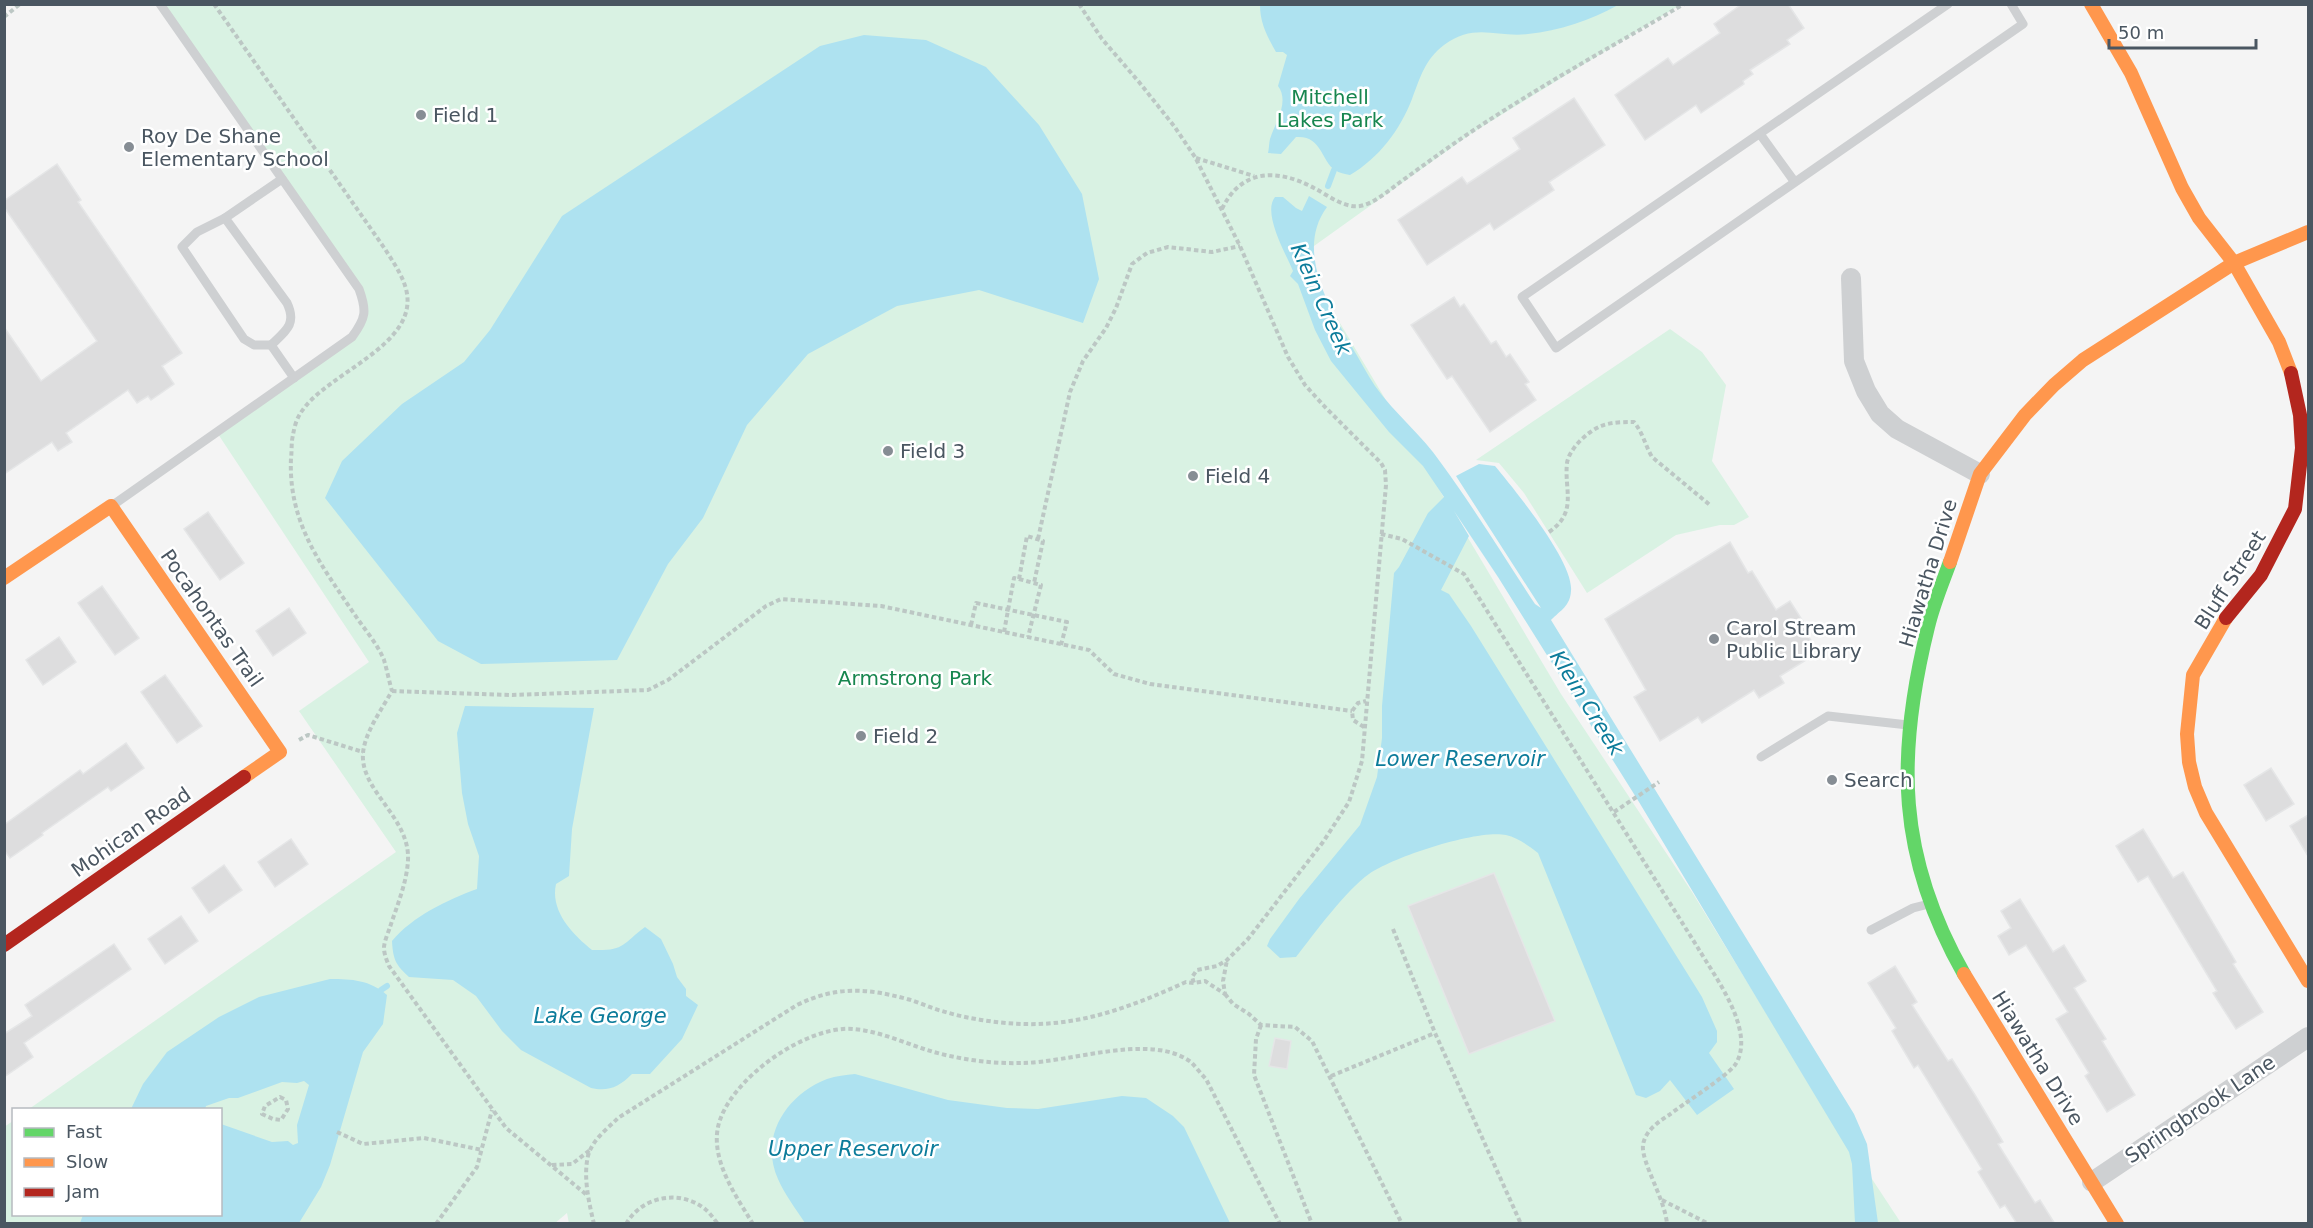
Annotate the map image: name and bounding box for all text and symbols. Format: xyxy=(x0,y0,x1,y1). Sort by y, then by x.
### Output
scale bar xyxy=(2109,12,2256,50)
text: 50 m xyxy=(2118,22,2164,43)
park label: Mitchell Lakes Park xyxy=(1277,85,1384,132)
place label: Field 1 xyxy=(433,103,498,127)
marker: Field 1 xyxy=(414,108,428,122)
place label: Roy De Shane Elementary School xyxy=(141,124,329,171)
marker: Roy De Shane Elementary School xyxy=(122,140,136,154)
water label: Klein Creek xyxy=(1286,239,1357,359)
place label: Field 3 xyxy=(900,439,965,463)
marker: Field 3 xyxy=(881,444,895,458)
place label: Field 4 xyxy=(1205,464,1270,488)
marker: Field 4 xyxy=(1186,469,1200,483)
street label: Hiawatha Drive xyxy=(1894,496,1962,650)
street label: Bluff Street xyxy=(2189,526,2271,634)
street label: Pocahontas Trail xyxy=(156,545,268,691)
place label: Carol Stream Public Library xyxy=(1726,616,1862,663)
marker: Carol Stream Public Library xyxy=(1707,632,1721,646)
water label: Klein Creek xyxy=(1545,646,1629,761)
park label: Armstrong Park xyxy=(838,666,993,690)
place label: Field 2 xyxy=(873,724,938,748)
marker: Field 2 xyxy=(854,729,868,743)
water label: Lower Reservoir xyxy=(1375,747,1546,771)
place label: Search xyxy=(1844,768,1913,792)
marker: Search xyxy=(1825,773,1839,787)
street label: Mohican Road xyxy=(67,782,195,882)
street label: Hiawatha Drive xyxy=(1987,986,2089,1130)
water label: Lake George xyxy=(533,1004,667,1028)
street label: Springbrook Lane xyxy=(2120,1050,2280,1168)
legend xyxy=(12,1108,222,1216)
text: Fast xyxy=(66,1121,102,1142)
water label: Upper Reservoir xyxy=(768,1137,939,1161)
text: Slow xyxy=(66,1151,108,1172)
text: Jam xyxy=(65,1181,100,1202)

